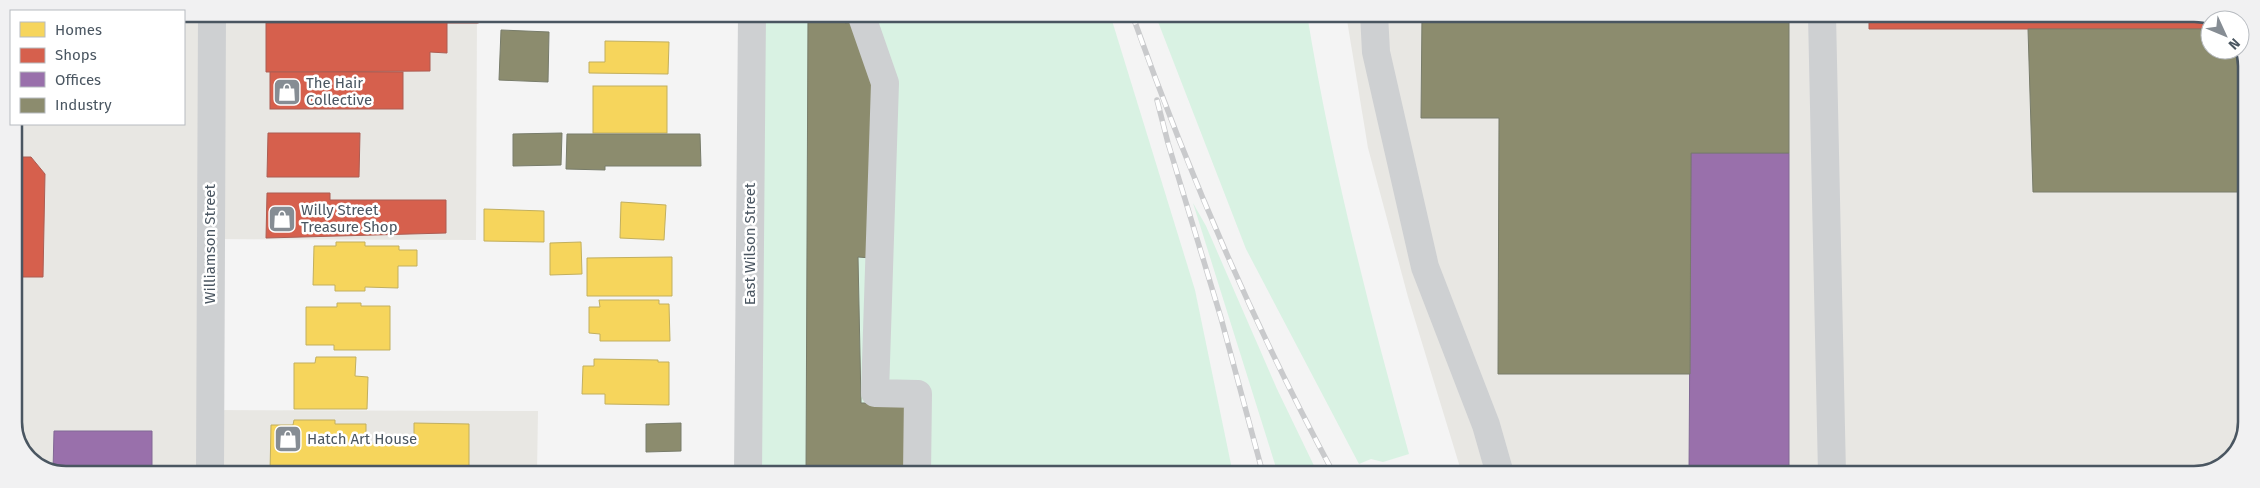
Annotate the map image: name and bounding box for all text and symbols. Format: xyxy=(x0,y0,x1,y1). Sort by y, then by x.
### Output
legend xyxy=(10,10,185,125)
north arrow xyxy=(2200,10,2250,60)
text: Homes xyxy=(55,21,102,39)
text: N xyxy=(2225,34,2243,53)
text: Shops xyxy=(55,46,97,64)
text: Offices xyxy=(55,71,101,89)
place label: The Hair Collective xyxy=(306,74,372,109)
shop icon: The Hair Collective xyxy=(272,77,302,107)
text: Industry xyxy=(55,96,112,114)
street label: East Wilson Street xyxy=(741,182,759,305)
street label: Williamson Street xyxy=(201,183,219,304)
place label: Willy Street Treasure Shop xyxy=(301,201,398,236)
shop icon: Willy Street Treasure Shop xyxy=(267,204,297,234)
shop icon: Hatch Art House xyxy=(273,424,303,454)
place label: Hatch Art House xyxy=(307,430,417,448)

